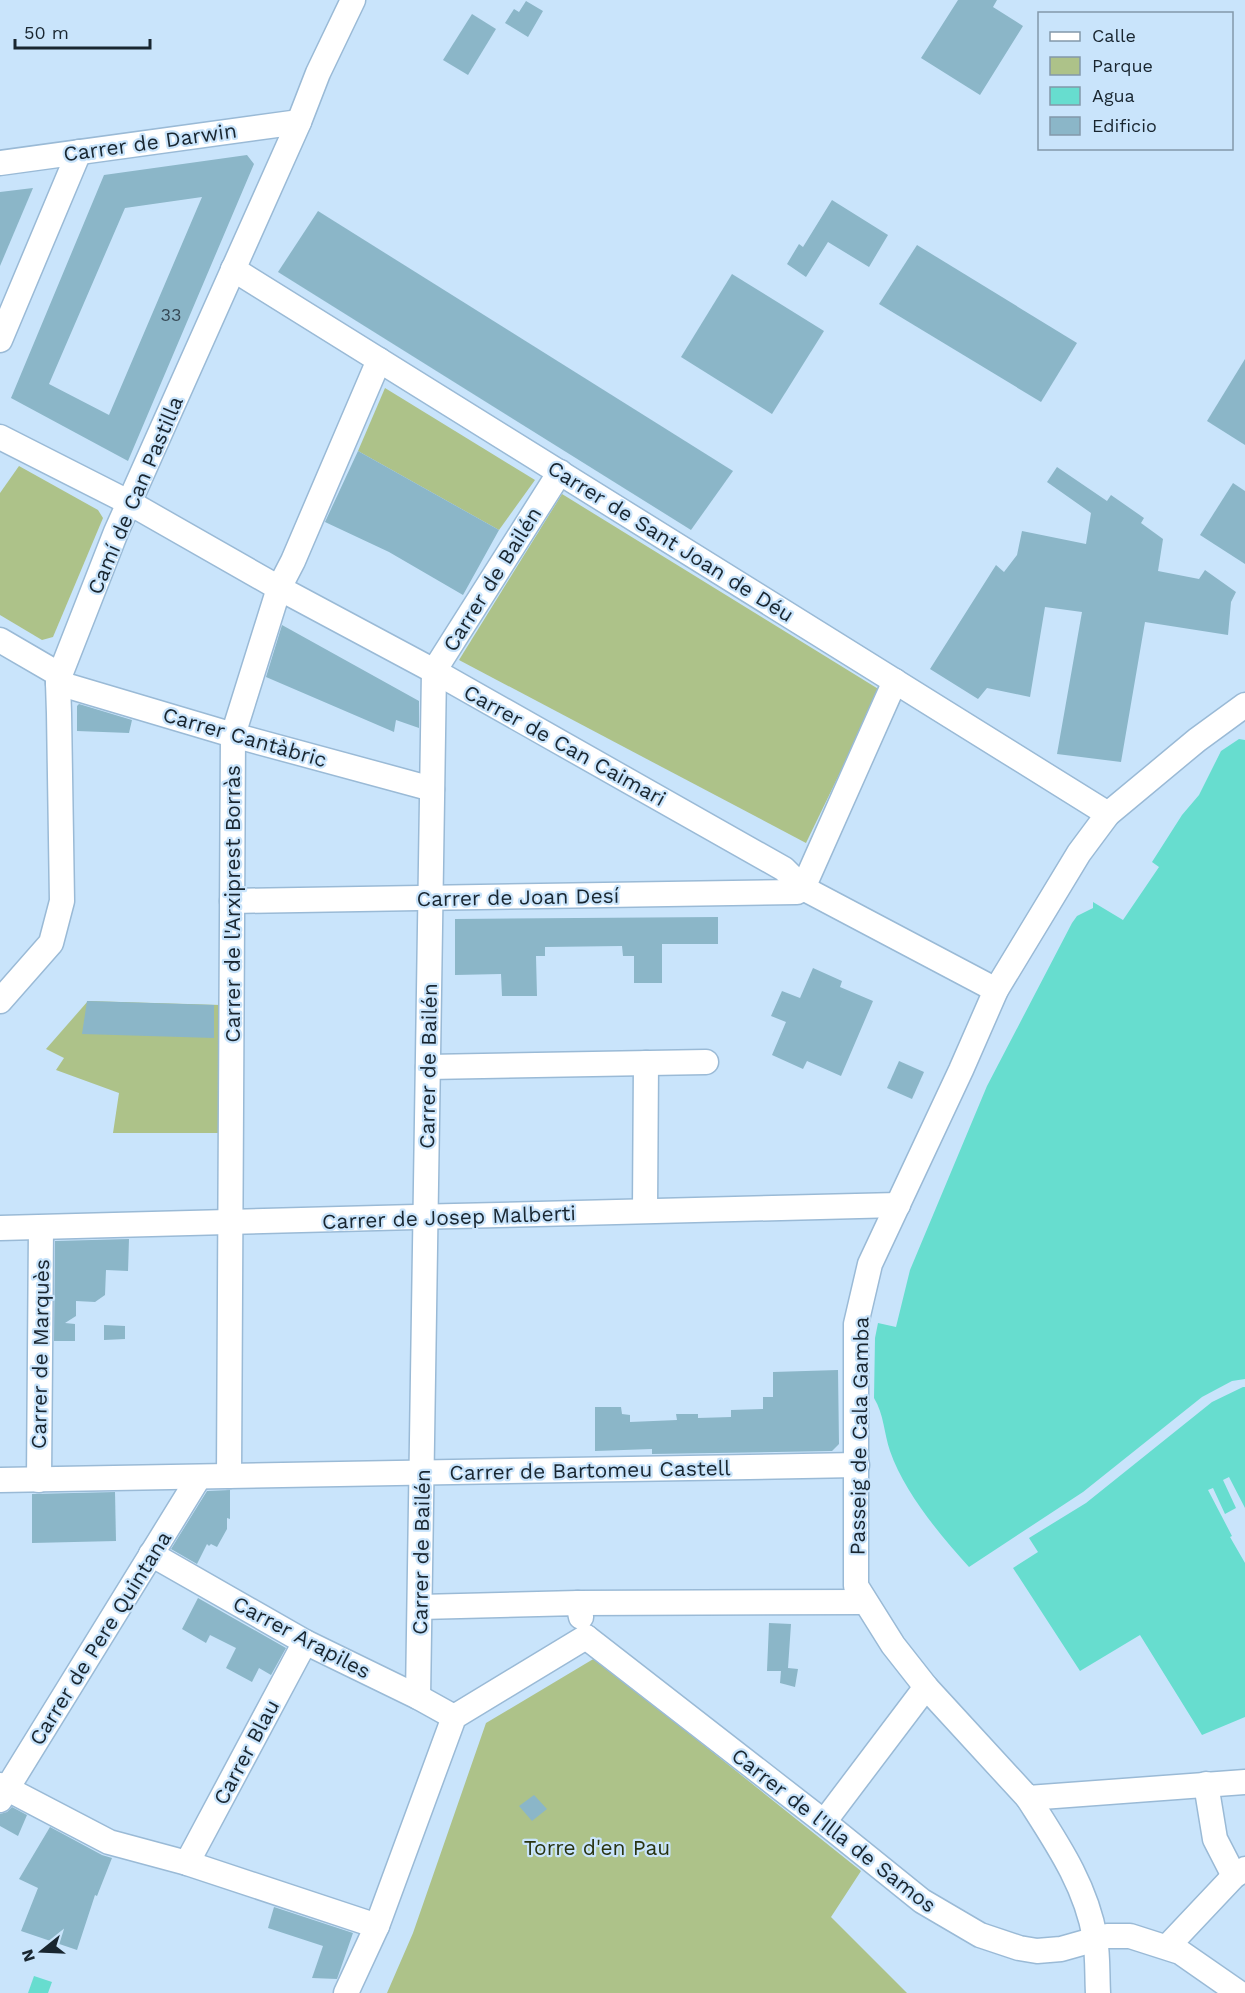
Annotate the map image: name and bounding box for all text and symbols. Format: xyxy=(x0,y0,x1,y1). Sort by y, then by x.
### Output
scale bar xyxy=(15,12,150,50)
legend xyxy=(1038,12,1233,150)
text: 50 m xyxy=(24,22,69,43)
text: Calle xyxy=(1092,25,1136,46)
text: Parque xyxy=(1092,55,1153,76)
text: Agua xyxy=(1092,85,1135,106)
text: Edificio xyxy=(1092,115,1157,136)
street label: Carrer de Darwin xyxy=(62,117,238,167)
house number: 33 xyxy=(161,304,182,325)
street label: Camí de Can Pastilla xyxy=(82,392,188,598)
street label: Carrer de Sant Joan de Déu xyxy=(543,455,799,627)
street label: Carrer de Bailén xyxy=(438,502,546,656)
street label: Carrer de Can Caimari xyxy=(460,679,670,811)
street label: Carrer Cantàbric xyxy=(160,702,330,772)
street label: Carrer de l'Arxiprest Borràs xyxy=(220,765,245,1043)
street label: Carrer de Joan Desí xyxy=(416,883,620,911)
street label: Carrer de Bailén xyxy=(414,983,442,1149)
street label: Carrer de Josep Malberti xyxy=(322,1200,576,1234)
street label: Carrer de Marquès xyxy=(26,1259,54,1449)
street label: Passeig de Cala Gamba xyxy=(844,1316,874,1556)
street label: Carrer de Bartomeu Castell xyxy=(449,1455,731,1485)
street label: Carrer de Bailén xyxy=(407,1469,435,1635)
street label: Carrer de Pere Quintana xyxy=(24,1526,176,1750)
street label: Carrer Arapiles xyxy=(229,1590,375,1684)
street label: Carrer Blau xyxy=(208,1695,284,1809)
street label: Carrer de l'Illa de Samos xyxy=(727,1742,941,1918)
park label: Torre d'en Pau xyxy=(524,1835,670,1860)
north arrow xyxy=(12,1921,72,1981)
text: N xyxy=(17,1947,39,1964)

